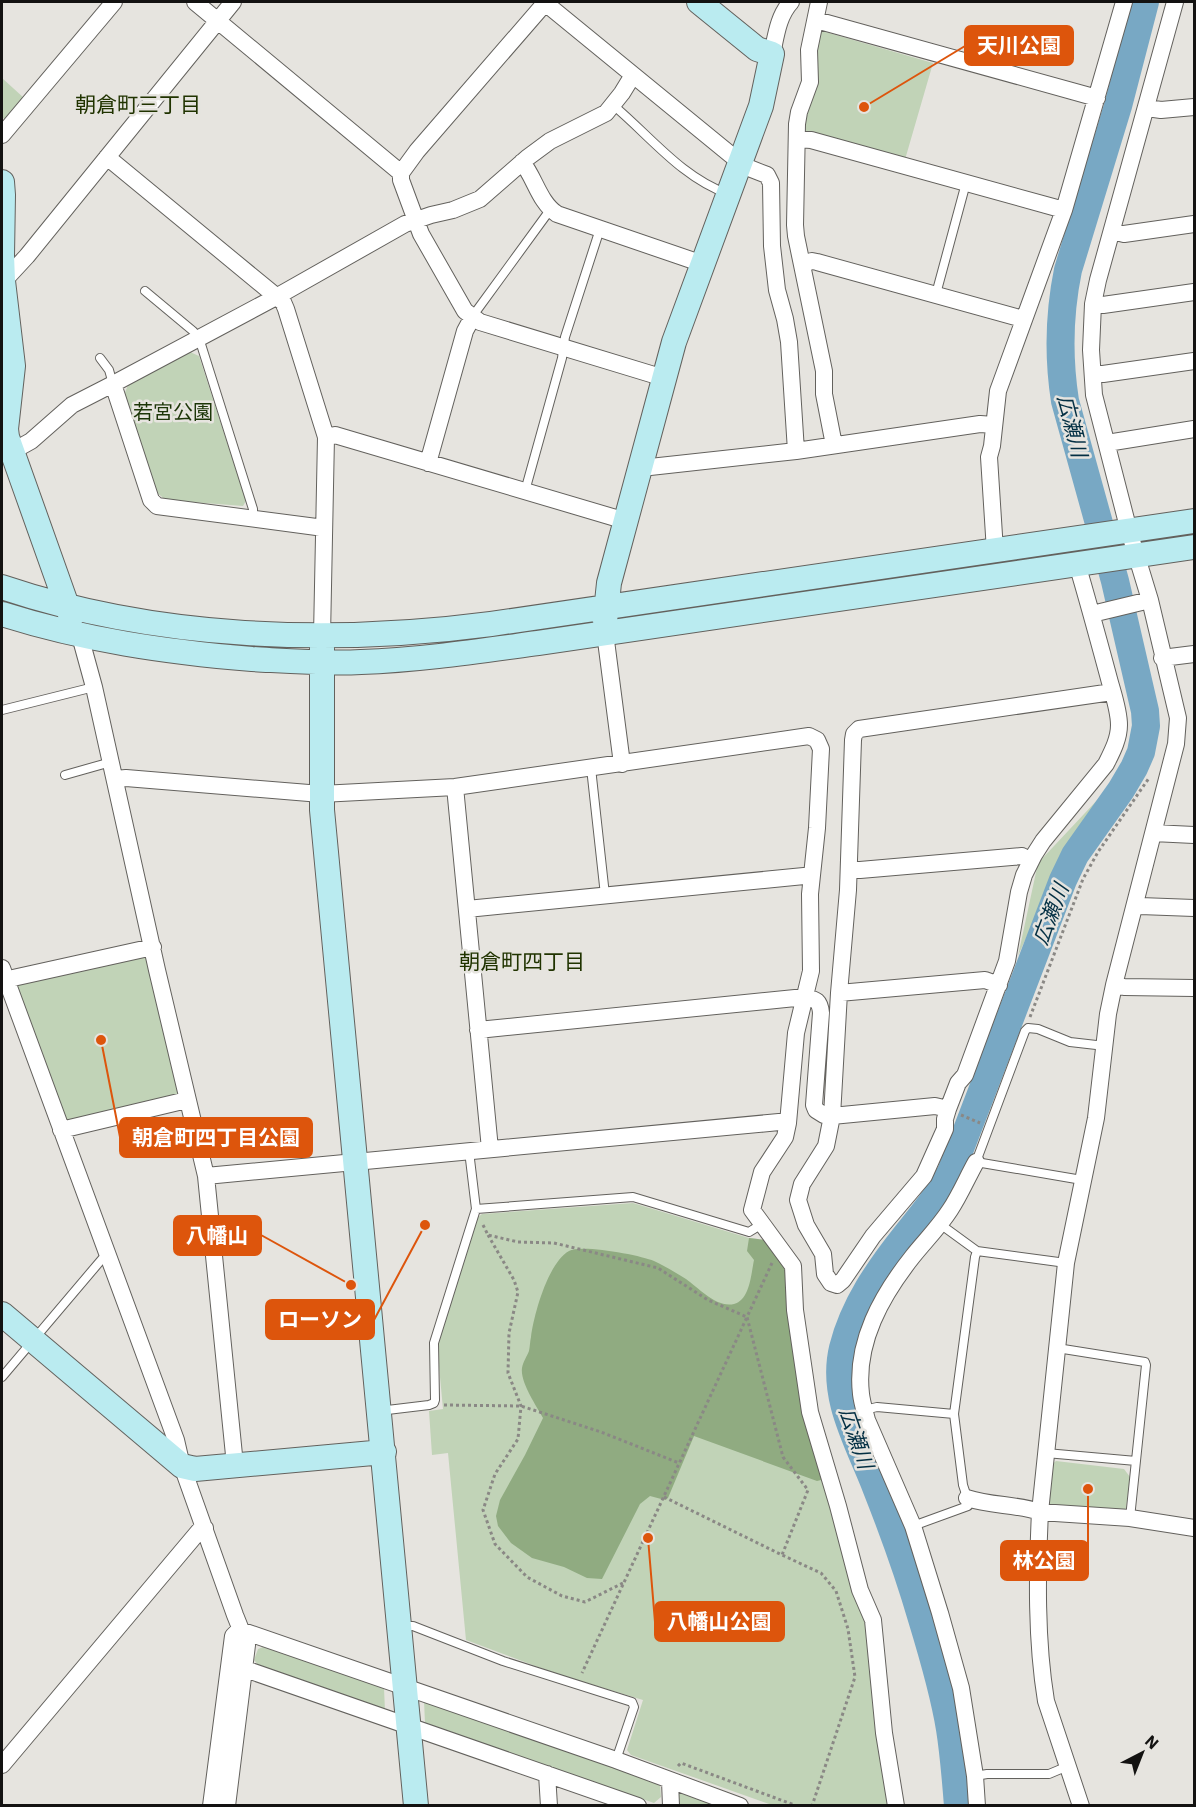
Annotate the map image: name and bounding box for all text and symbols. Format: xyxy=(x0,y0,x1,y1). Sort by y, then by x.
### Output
callout: 天川公園 xyxy=(965,26,1073,65)
text: 天川公園 xyxy=(977,31,1061,59)
district label: 朝倉町三丁目 xyxy=(75,90,201,118)
water label: 広瀬川 xyxy=(1052,392,1095,462)
park label: 若宮公園 xyxy=(133,398,213,425)
water label: 広瀬川 xyxy=(1026,878,1075,948)
district label: 朝倉町四丁目 xyxy=(459,947,585,975)
callout: 朝倉町四丁目公園 xyxy=(120,1118,312,1157)
text: 朝倉町四丁目公園 xyxy=(132,1123,300,1151)
callout: 八幡山 xyxy=(174,1216,261,1255)
text: 八幡山 xyxy=(186,1221,249,1249)
callout: ローソン xyxy=(266,1300,374,1339)
text: ローソン xyxy=(278,1305,362,1333)
water label: 広瀬川 xyxy=(834,1404,881,1474)
callout: 林公園 xyxy=(1001,1541,1088,1580)
text: 林公園 xyxy=(1013,1546,1076,1574)
callout: 八幡山公園 xyxy=(655,1602,784,1641)
text: 八幡山公園 xyxy=(667,1607,772,1635)
north arrow xyxy=(1112,1723,1172,1783)
text: N xyxy=(1141,1731,1163,1753)

